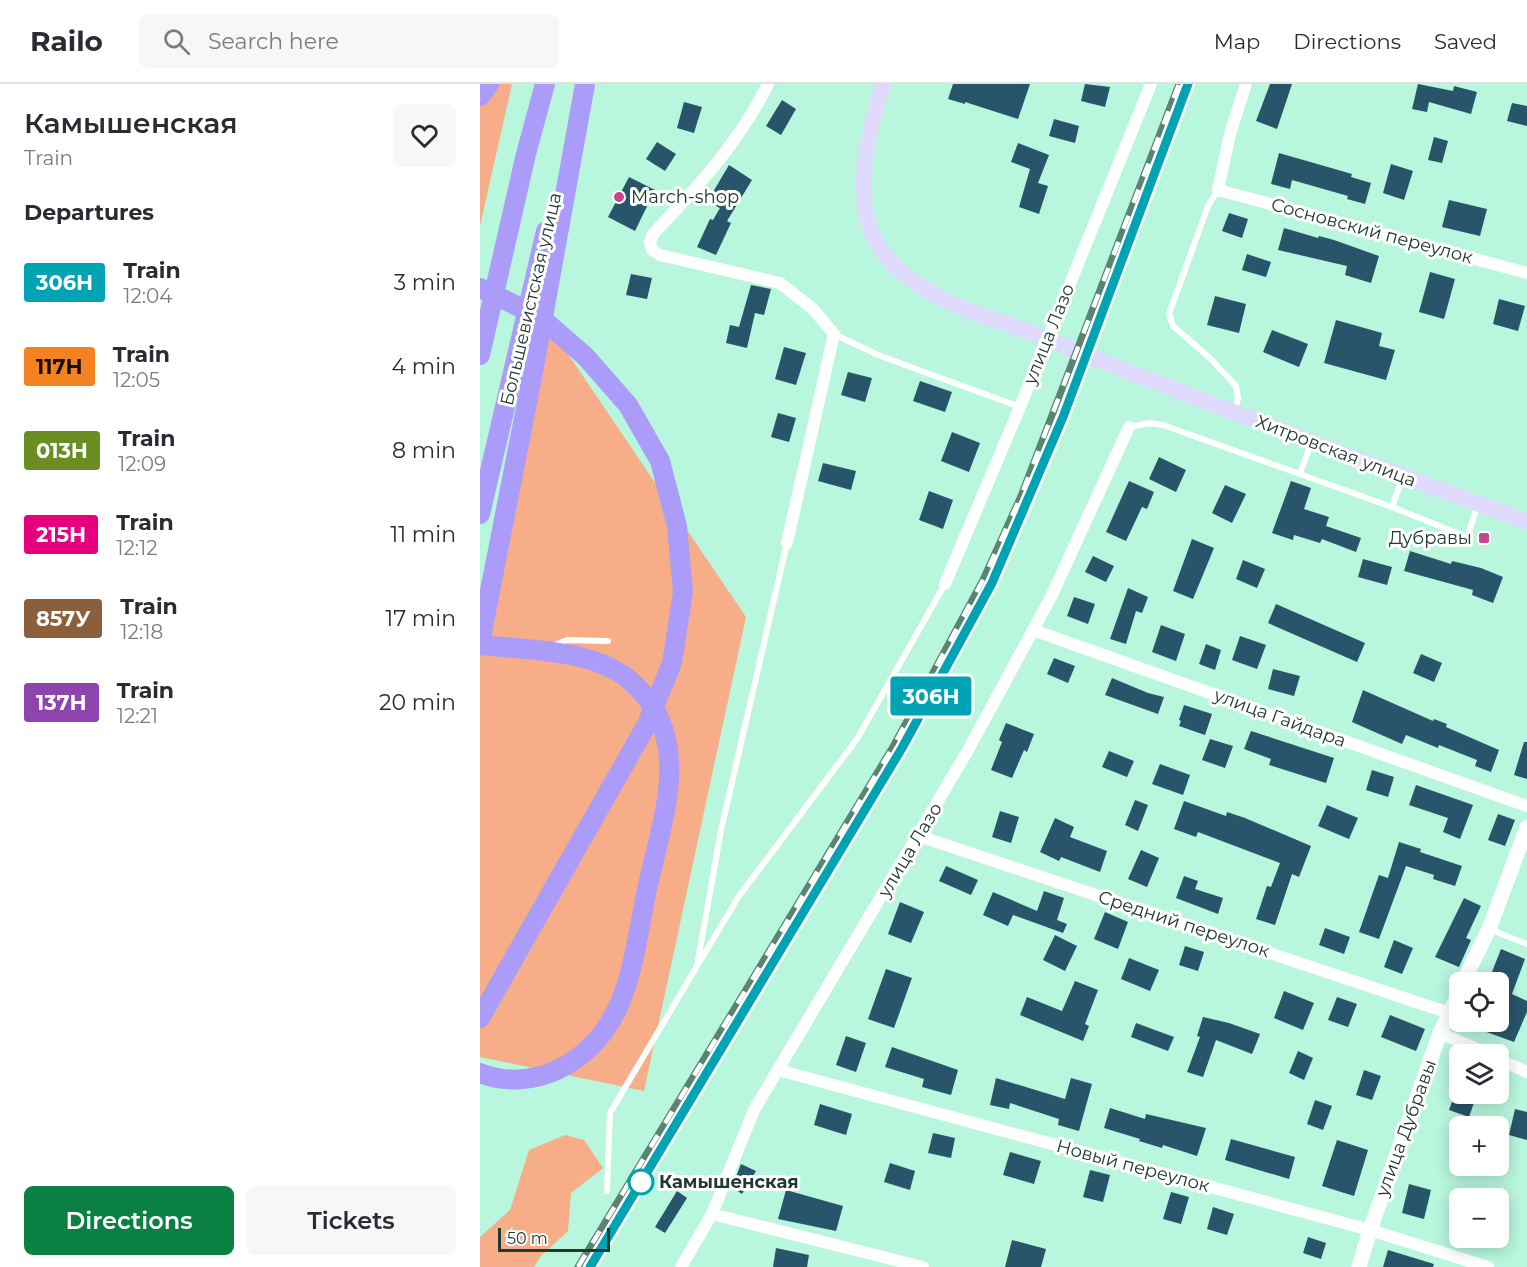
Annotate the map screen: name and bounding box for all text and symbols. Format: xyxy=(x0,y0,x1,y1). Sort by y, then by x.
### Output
search box xyxy=(139,14,559,68)
text: Railo xyxy=(30,24,103,58)
icon: search xyxy=(160,25,193,58)
text: Search here xyxy=(208,28,339,55)
text: Map xyxy=(1214,29,1260,54)
text: Directions xyxy=(1293,29,1401,54)
text: Saved xyxy=(1434,29,1497,54)
button: heart xyxy=(393,104,456,167)
text: Камышенская xyxy=(24,106,237,140)
text: Train xyxy=(24,146,73,170)
place label: March-shop xyxy=(631,186,739,208)
street label: Большевистская улица xyxy=(496,190,566,408)
marker: March-shop xyxy=(612,190,626,204)
street label: Сосновский переулок xyxy=(1269,193,1476,269)
text: Departures xyxy=(24,199,154,226)
text: Train xyxy=(123,257,181,284)
text: 3 min xyxy=(394,269,456,296)
text: 306Н xyxy=(36,270,93,295)
street label: улица Лазо xyxy=(1018,280,1079,388)
text: 12:04 xyxy=(123,284,173,308)
text: Train xyxy=(113,341,170,368)
text: 4 min xyxy=(392,353,456,380)
text: 117Н xyxy=(36,354,83,379)
text: 12:05 xyxy=(113,368,160,392)
street label: Хитровская улица xyxy=(1253,410,1419,492)
text: Train xyxy=(118,425,175,452)
text: 8 min xyxy=(392,437,456,464)
text: 013Н xyxy=(36,438,88,463)
text: 12:09 xyxy=(118,452,166,476)
text: Train xyxy=(116,509,174,536)
text: 11 min xyxy=(390,521,456,548)
text: 215Н xyxy=(36,522,86,547)
place label: Дубравы xyxy=(1389,527,1472,549)
marker: Дубравы xyxy=(1477,531,1491,545)
text: 12:12 xyxy=(116,536,158,560)
text: Train xyxy=(120,593,178,620)
text: 17 min xyxy=(385,605,456,632)
text: 857У xyxy=(36,606,90,631)
text: 12:18 xyxy=(120,620,163,644)
line badge: 306Н xyxy=(889,676,973,716)
text: Train xyxy=(117,677,174,704)
text: 306Н xyxy=(902,684,960,709)
street label: улица Гайдара xyxy=(1210,684,1349,752)
text: 20 min xyxy=(379,689,456,716)
text: 137Н xyxy=(36,690,87,715)
text: 12:21 xyxy=(117,704,158,728)
street label: улица Лазо xyxy=(873,799,947,902)
street label: Средний переулок xyxy=(1095,886,1273,962)
map controls xyxy=(1449,972,1509,1248)
button: locate xyxy=(1449,972,1509,1032)
button: layers xyxy=(1449,1044,1509,1104)
street label: улица Дубравы xyxy=(1371,1056,1441,1200)
button: + xyxy=(1449,1116,1509,1176)
street label: Новый переулок xyxy=(1054,1135,1213,1197)
marker: Камышенская xyxy=(628,1169,654,1195)
place label: Камышенская xyxy=(659,1171,799,1193)
button: Directions xyxy=(24,1186,234,1255)
button: Tickets xyxy=(246,1186,456,1255)
button: − xyxy=(1449,1188,1509,1248)
scale bar xyxy=(498,1225,610,1252)
text: 50 m xyxy=(507,1229,548,1248)

